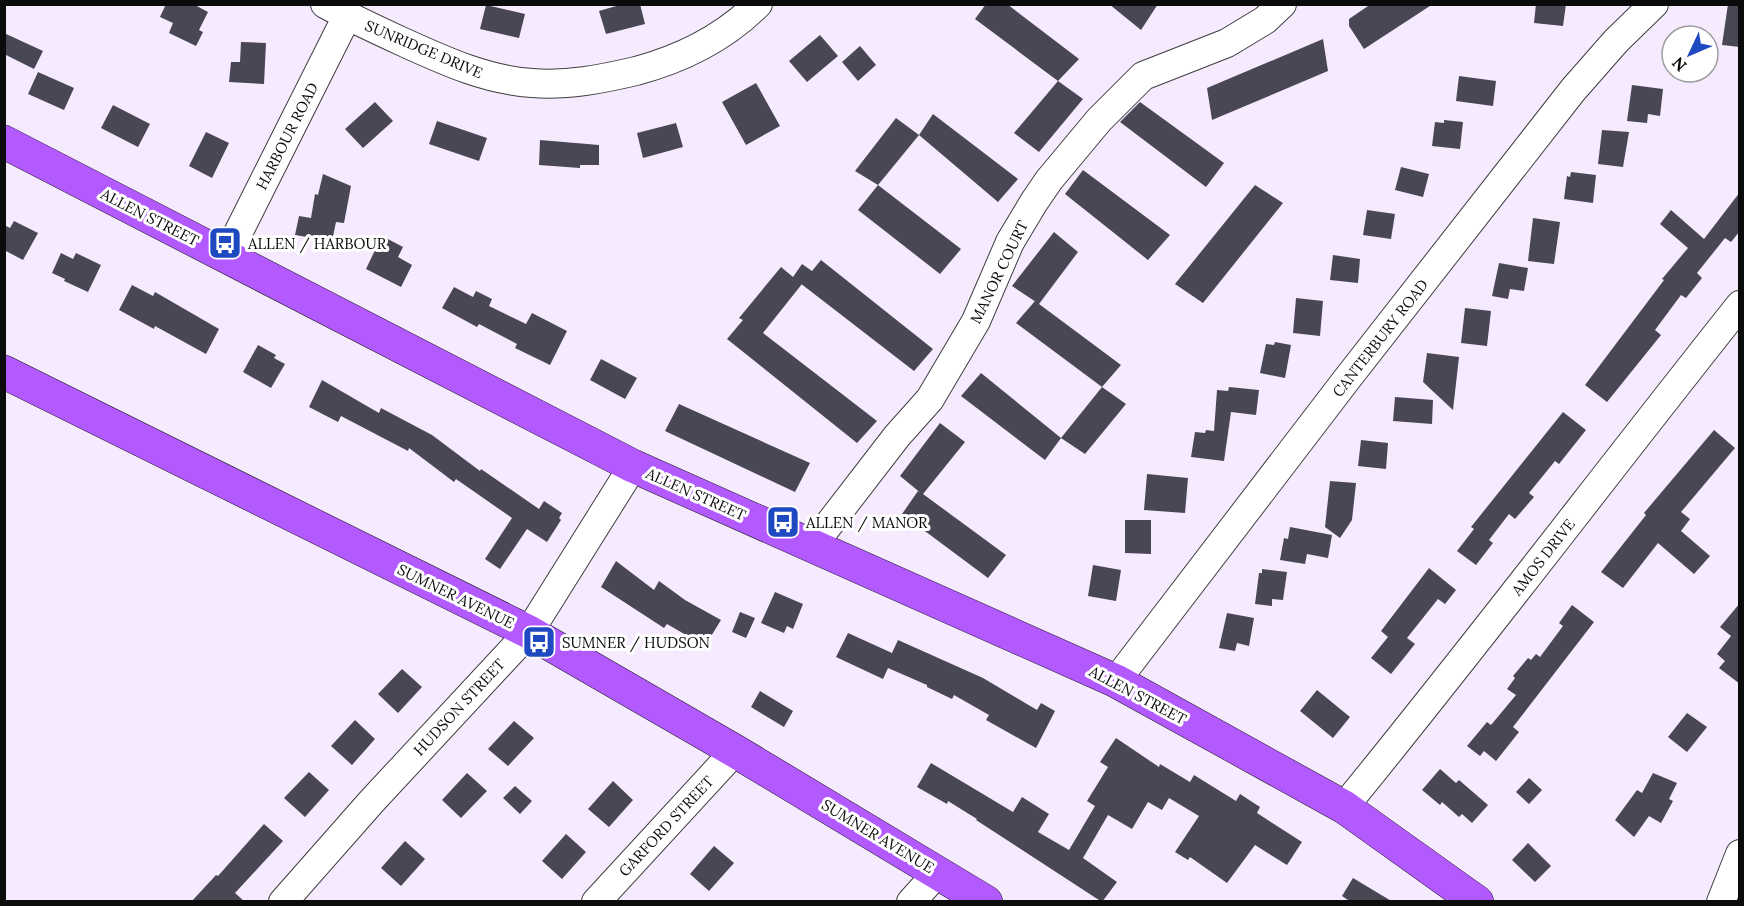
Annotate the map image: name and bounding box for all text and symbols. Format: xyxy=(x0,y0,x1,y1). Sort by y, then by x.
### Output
street label: SUNRIDGE DRIVE xyxy=(362,16,486,82)
north arrow xyxy=(1660,24,1720,84)
text: N xyxy=(1668,53,1691,76)
street label: HARBOUR ROAD xyxy=(252,79,322,193)
street label: ALLEN STREET xyxy=(97,184,202,250)
street label: MANOR COURT xyxy=(966,217,1032,327)
bus stop icon: ALLEN / HARBOUR xyxy=(207,225,243,261)
place label: ALLEN / HARBOUR xyxy=(247,234,387,254)
street label: CANTERBURY ROAD xyxy=(1328,275,1432,401)
street label: ALLEN STREET xyxy=(642,463,749,525)
bus stop icon: ALLEN / MANOR xyxy=(765,504,801,540)
place label: ALLEN / MANOR xyxy=(805,513,928,533)
street label: AMOS DRIVE xyxy=(1507,515,1579,600)
street label: SUMNER AVENUE xyxy=(394,559,518,633)
bus stop icon: SUMNER / HUDSON xyxy=(521,624,557,660)
place label: SUMNER / HUDSON xyxy=(562,633,710,653)
street label: HUDSON STREET xyxy=(409,654,509,759)
street label: ALLEN STREET xyxy=(1085,661,1190,729)
street label: GARFORD STREET xyxy=(615,772,718,880)
street label: SUMNER AVENUE xyxy=(818,795,938,877)

